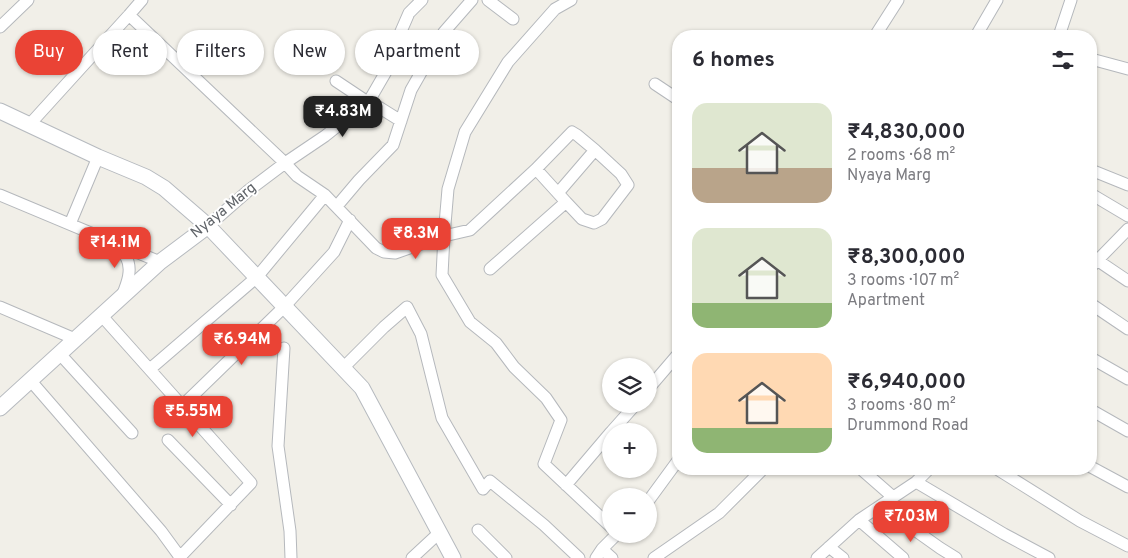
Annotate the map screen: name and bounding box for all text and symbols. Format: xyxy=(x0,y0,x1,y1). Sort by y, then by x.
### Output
chip: Buy xyxy=(15,30,83,75)
chip: Rent xyxy=(93,30,167,75)
chip: Filters xyxy=(177,30,264,75)
chip: New xyxy=(274,30,345,75)
chip: Apartment xyxy=(355,30,479,75)
icon: filters xyxy=(1049,46,1077,74)
text: 6 homes xyxy=(692,47,775,74)
pin: ₹4.83M xyxy=(302,96,384,138)
text: ₹4.83M xyxy=(314,102,372,122)
text: ₹4,830,000 xyxy=(847,119,966,146)
icon: home xyxy=(732,123,792,183)
text: 2 rooms · 68 m² xyxy=(847,146,955,166)
text: Nyaya Marg xyxy=(847,166,931,186)
street label: Nyaya Marg xyxy=(187,179,261,243)
pin: ₹8.3M xyxy=(381,218,451,260)
text: ₹8.3M xyxy=(393,224,439,244)
pin: ₹14.1M xyxy=(74,226,156,269)
text: ₹14.1M xyxy=(90,233,140,253)
text: ₹8,300,000 xyxy=(847,244,966,271)
icon: home xyxy=(732,248,792,308)
text: 3 rooms · 107 m² xyxy=(847,271,959,291)
text: Apartment xyxy=(847,291,925,311)
pin: ₹6.94M xyxy=(201,324,283,366)
text: ₹6.94M xyxy=(213,330,271,350)
map controls xyxy=(602,358,657,543)
button: layers xyxy=(602,358,657,413)
text: ₹6,940,000 xyxy=(847,369,966,396)
icon: home xyxy=(732,373,792,433)
pin: ₹5.55M xyxy=(152,396,234,438)
text: 3 rooms · 80 m² xyxy=(847,396,956,416)
text: ₹5.55M xyxy=(165,402,221,422)
text: Drummond Road xyxy=(847,416,969,436)
button: + xyxy=(602,423,657,478)
button: − xyxy=(602,488,657,543)
pin: ₹7.03M xyxy=(870,500,952,543)
text: ₹7.03M xyxy=(884,507,938,527)

